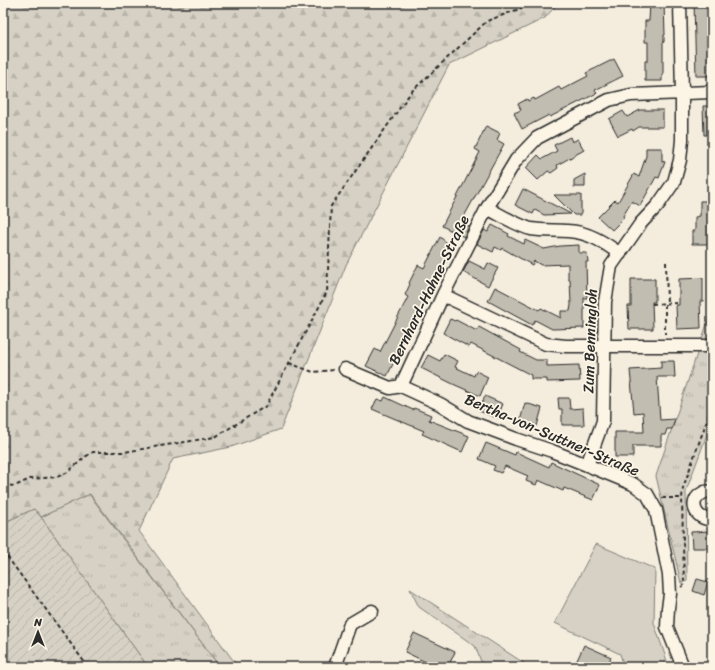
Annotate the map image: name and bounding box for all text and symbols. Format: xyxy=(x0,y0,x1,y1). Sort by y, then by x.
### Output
street label: Bernhard-Hahne-Straße xyxy=(381,211,477,369)
street label: Zum Benningloh xyxy=(575,288,605,394)
street label: Bertha-von-Suttner-Straße xyxy=(460,386,644,484)
north arrow xyxy=(18,612,58,652)
text: N xyxy=(33,613,42,632)

